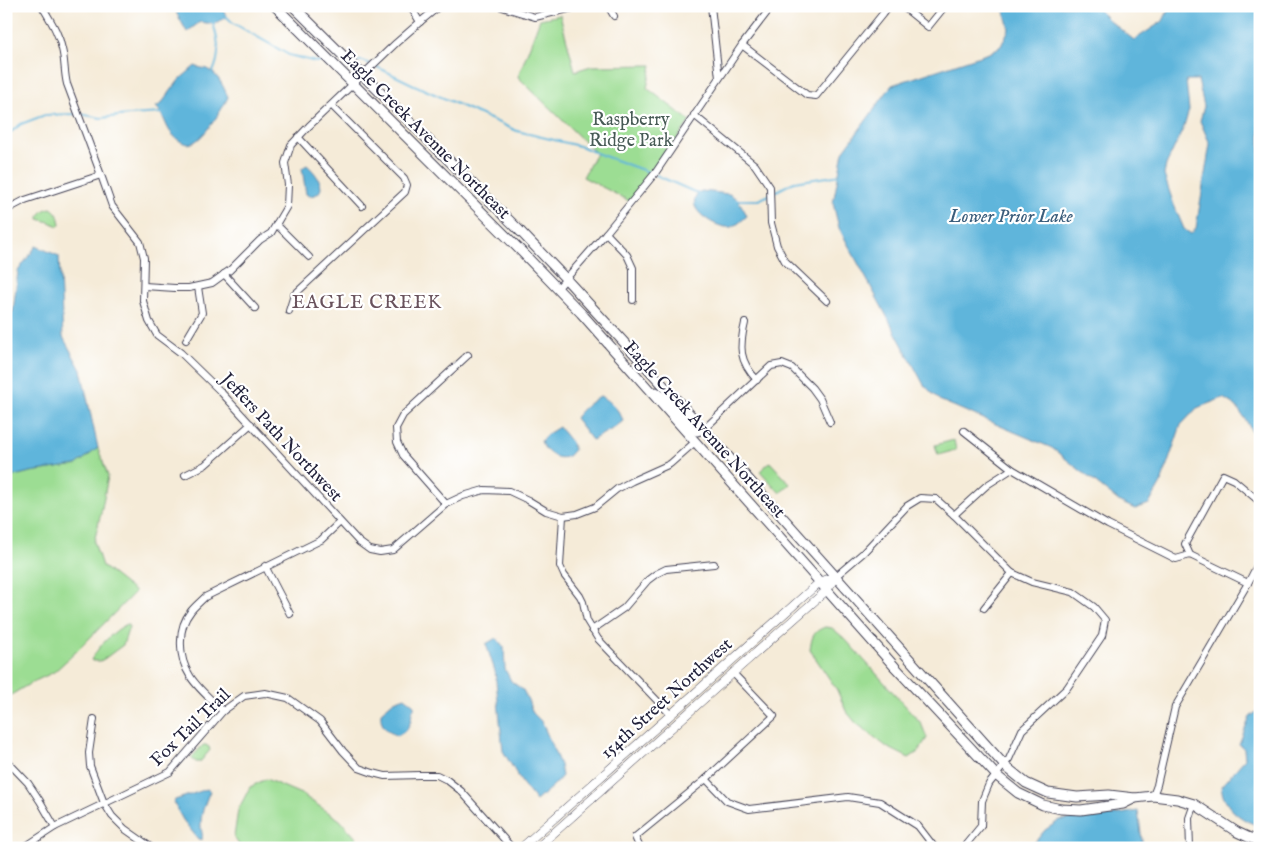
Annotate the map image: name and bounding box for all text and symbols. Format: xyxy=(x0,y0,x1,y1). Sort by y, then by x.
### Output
street label: Eagle Creek Avenue Northeast xyxy=(335,45,515,225)
park label: Raspberry Ridge Park xyxy=(589,109,673,153)
water label: Lower Prior Lake xyxy=(948,205,1074,229)
district label: EAGLE CREEK xyxy=(292,291,442,315)
street label: Eagle Creek Avenue Northeast xyxy=(618,336,790,524)
street label: Jeffers Path Northwest xyxy=(214,367,347,507)
street label: 154th Street Northwest xyxy=(596,634,738,764)
street label: Fox Tail Trail xyxy=(146,684,236,772)

